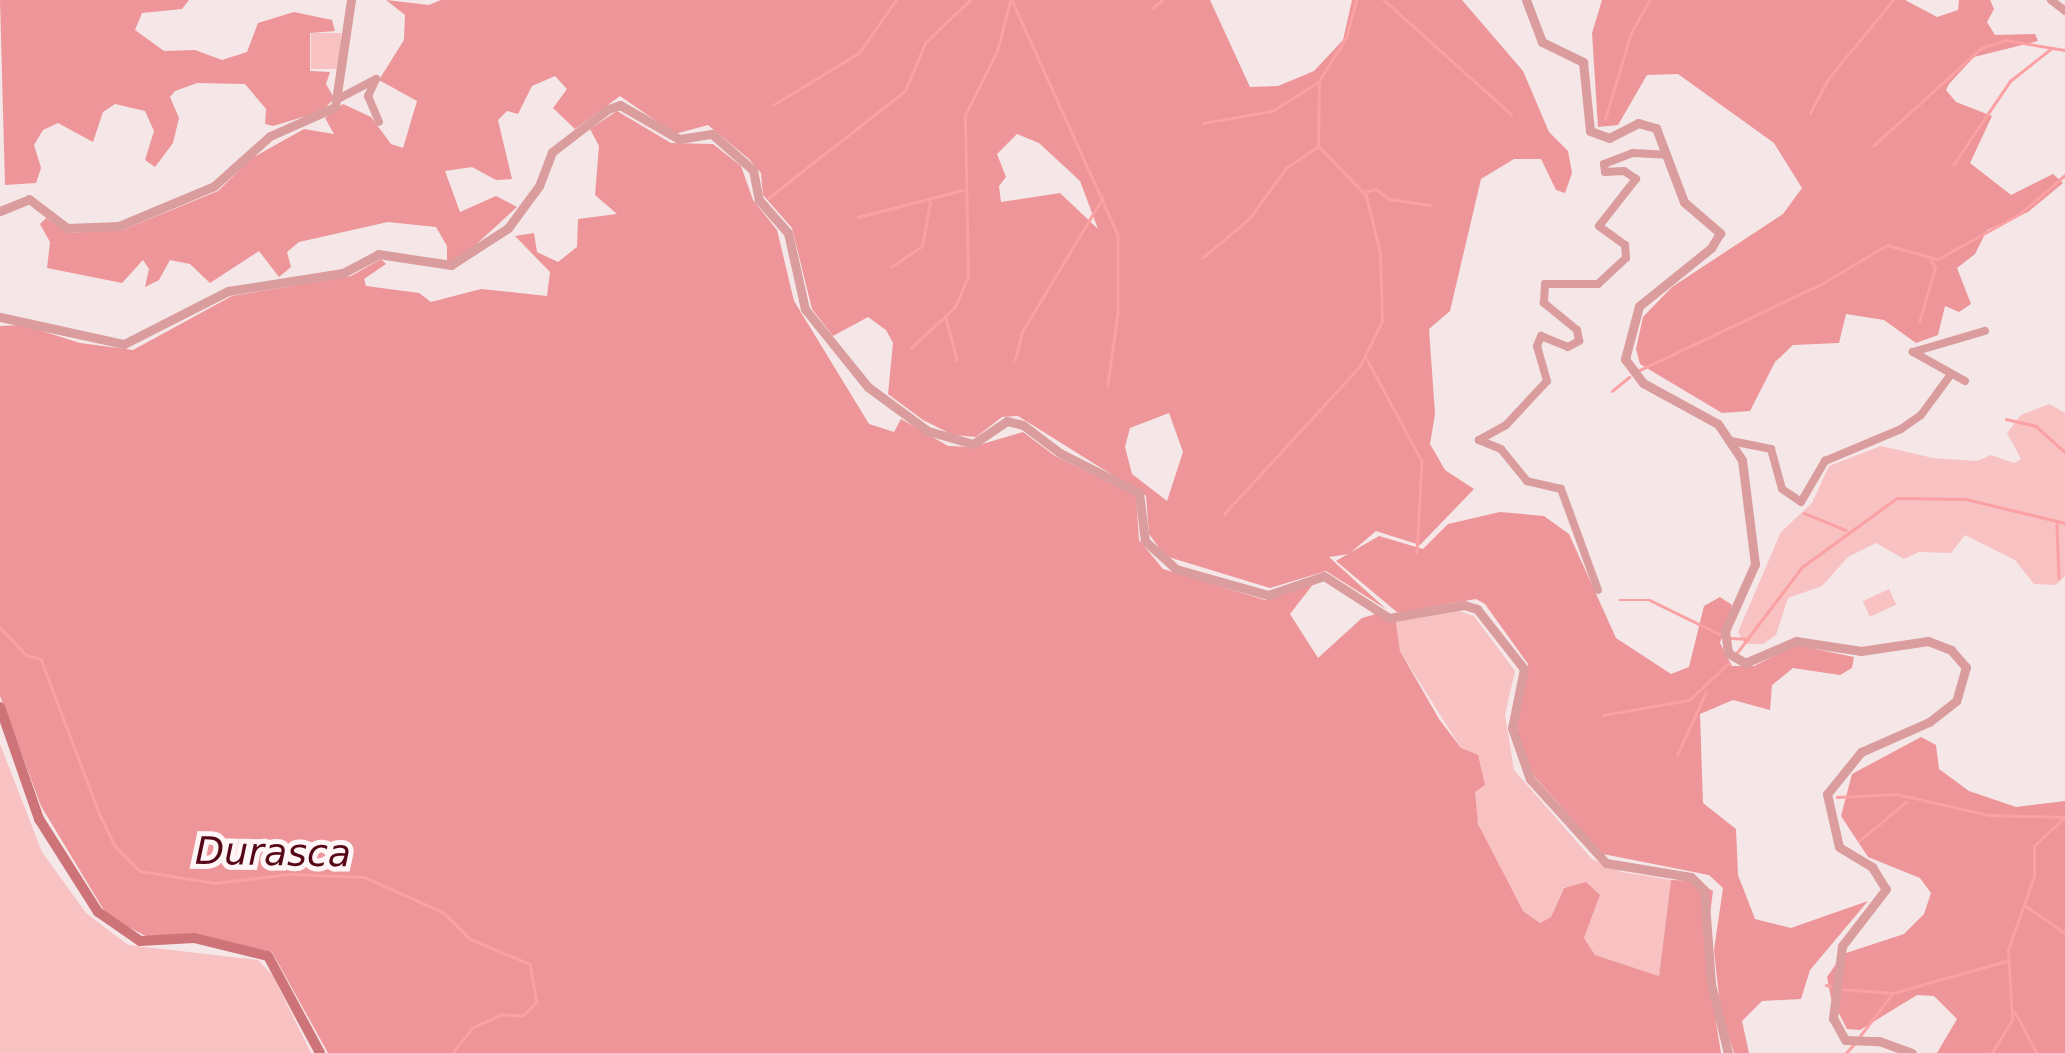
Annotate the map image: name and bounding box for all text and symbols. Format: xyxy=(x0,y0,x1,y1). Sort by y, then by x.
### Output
water label: Durasca xyxy=(194,829,352,877)

